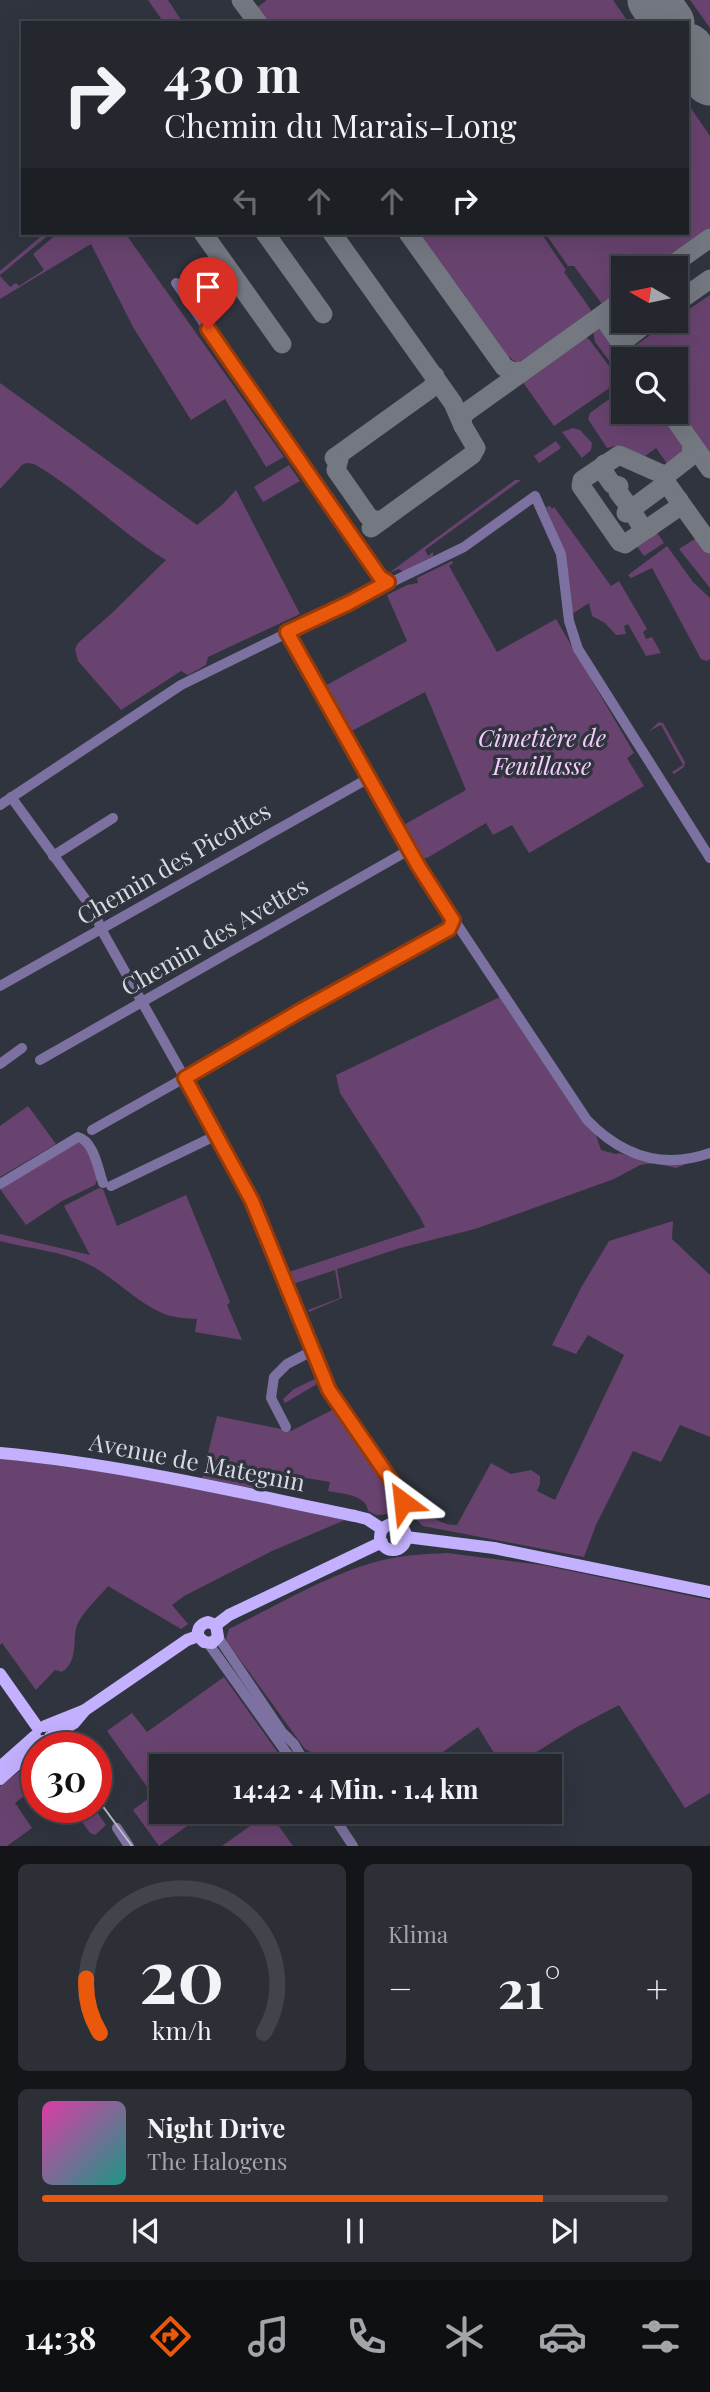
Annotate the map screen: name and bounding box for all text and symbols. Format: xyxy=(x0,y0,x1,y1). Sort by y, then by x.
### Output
text: 430 m xyxy=(164,40,300,105)
icon: right xyxy=(49,49,140,140)
text: Chemin du Marais-Long xyxy=(164,103,517,146)
icon: left xyxy=(227,182,265,220)
icon: ahead xyxy=(300,182,338,220)
icon: ahead xyxy=(373,182,411,220)
icon: right xyxy=(446,182,484,220)
north arrow xyxy=(611,256,688,332)
map controls xyxy=(611,256,688,424)
pin xyxy=(178,257,238,329)
icon: arrive xyxy=(189,268,227,306)
button: search xyxy=(611,347,688,424)
park label: Cimetière de Feuillasse xyxy=(478,721,606,781)
street label: Chemin des Picottes xyxy=(70,794,276,931)
street label: Chemin des Avettes xyxy=(115,869,313,1002)
street label: Avenue de Mategnin xyxy=(86,1424,308,1498)
position arrow xyxy=(366,1465,440,1539)
speed limit sign: 30 xyxy=(21,1732,112,1823)
text: 14:42 · 4 Min. · 1.4 km xyxy=(232,1771,479,1806)
text: Klima xyxy=(388,1918,448,1949)
text: 20 xyxy=(139,1925,225,2022)
text: 21° xyxy=(498,1953,561,2022)
text: − xyxy=(388,1962,413,2013)
text: + xyxy=(646,1962,668,2013)
text: km/h xyxy=(152,2013,212,2046)
text: Night Drive xyxy=(147,2110,285,2145)
text: The Halogens xyxy=(147,2145,287,2176)
icon: previous xyxy=(127,2212,165,2250)
icon: pause xyxy=(336,2212,374,2250)
icon: next xyxy=(545,2212,583,2250)
icon: directions xyxy=(146,2312,195,2361)
icon: music xyxy=(244,2312,293,2361)
icon: phone xyxy=(342,2312,391,2361)
icon: climate xyxy=(440,2312,489,2361)
icon: car xyxy=(538,2312,587,2361)
icon: filters xyxy=(636,2312,685,2361)
text: 14:38 xyxy=(25,2315,97,2358)

